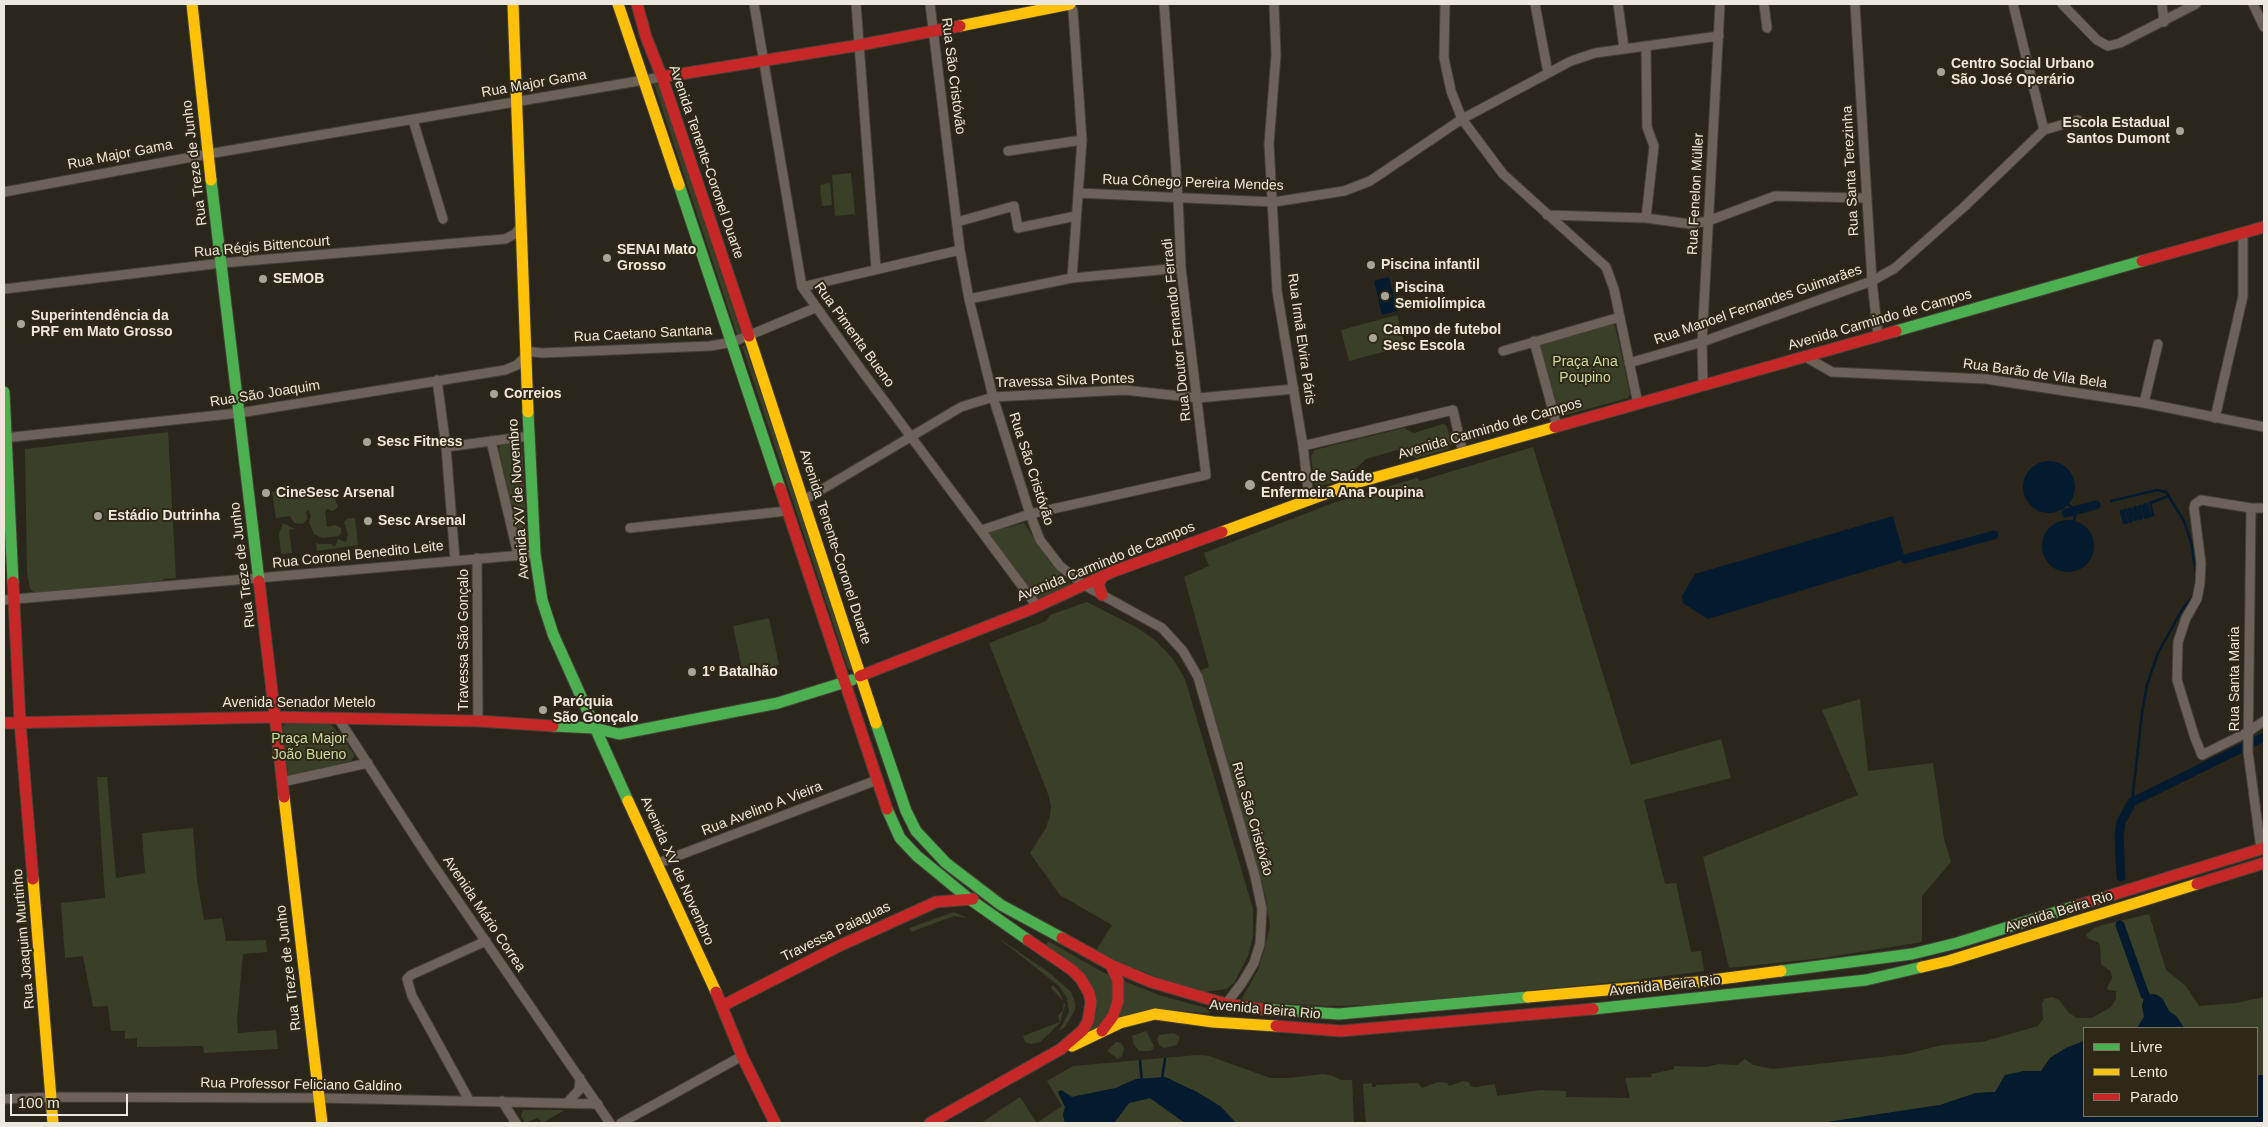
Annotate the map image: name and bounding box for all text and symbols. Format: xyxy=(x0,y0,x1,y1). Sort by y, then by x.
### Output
street label: Rua São Cristóvão xyxy=(938,17,968,135)
place label: Centro Social Urbano São José Operário xyxy=(1951,56,2094,88)
street label: Avenida Tenente-Coronel Duarte xyxy=(665,63,747,261)
street label: Rua Major Gama xyxy=(480,66,588,102)
marker: Centro Social Urbano São José Operário xyxy=(1935,66,1947,78)
street label: Rua Treze de Junho xyxy=(179,99,211,227)
street label: Rua Santa Terezinha xyxy=(1839,105,1863,237)
place label: Escola Estadual Santos Dumont xyxy=(2063,115,2170,148)
marker: Escola Estadual Santos Dumont xyxy=(2174,125,2186,137)
street label: Rua Fenelon Müller xyxy=(1684,133,1708,255)
street label: Rua Major Gama xyxy=(66,137,174,173)
street label: Rua Cônego Pereira Mendes xyxy=(1102,171,1284,195)
street label: Rua Régis Bittencourt xyxy=(193,233,331,261)
street label: Rua Doutor Fernando Ferradi xyxy=(1159,238,1195,422)
place label: SENAI Mato Grosso xyxy=(617,242,696,274)
marker: SENAI Mato Grosso xyxy=(601,252,613,264)
place label: Piscina infantil xyxy=(1381,257,1480,273)
marker: Piscina infantil xyxy=(1365,259,1377,271)
street label: Rua Manoel Fernandes Guimarães xyxy=(1652,261,1864,349)
place label: SEMOB xyxy=(273,271,324,287)
street label: Rua Irmã Elvira Páris xyxy=(1283,272,1319,406)
marker: SEMOB xyxy=(257,273,269,285)
street label: Rua Pimenta Bueno xyxy=(810,279,898,391)
place label: Piscina Semiolímpica xyxy=(1395,280,1485,312)
street label: Avenida Carmindo de Campos xyxy=(1786,286,1974,354)
marker: Piscina Semiolímpica xyxy=(1379,290,1391,302)
place label: Superintendência da PRF em Mato Grosso xyxy=(31,308,173,341)
marker: Superintendência da PRF em Mato Grosso xyxy=(15,318,27,330)
street label: Rua Caetano Santana xyxy=(573,322,713,346)
place label: Campo de futebol Sesc Escola xyxy=(1383,322,1501,354)
marker: Campo de futebol Sesc Escola xyxy=(1367,332,1379,344)
park label: Praça Ana Poupino xyxy=(1552,354,1618,387)
street label: Rua Barão de Vila Bela xyxy=(1962,356,2108,392)
street label: Travessa Silva Pontes xyxy=(995,370,1135,392)
street label: Rua São Joaquim xyxy=(209,377,321,411)
place label: Correios xyxy=(504,386,562,402)
marker: Correios xyxy=(488,388,500,400)
street label: Avenida Carmindo de Campos xyxy=(1396,395,1584,463)
street label: Rua São Cristóvão xyxy=(1005,411,1057,527)
street label: Avenida XV de Novembro xyxy=(505,418,533,580)
place label: Sesc Fitness xyxy=(377,434,463,450)
marker: Sesc Fitness xyxy=(361,436,373,448)
street label: Avenida Tenente-Coronel Duarte xyxy=(796,448,874,646)
place label: Centro de Saúde Enfermeira Ana Poupina xyxy=(1261,469,1424,502)
marker: Centro de Saúde Enfermeira Ana Poupina xyxy=(1243,478,1257,492)
place label: CineSesc Arsenal xyxy=(276,485,394,501)
marker: CineSesc Arsenal xyxy=(260,487,272,499)
street label: Rua Treze de Junho xyxy=(227,501,259,629)
place label: Estádio Dutrinha xyxy=(108,508,220,524)
marker: Estádio Dutrinha xyxy=(92,510,104,522)
place label: Sesc Arsenal xyxy=(378,513,466,529)
marker: Sesc Arsenal xyxy=(362,515,374,527)
street label: Avenida Carmindo de Campos xyxy=(1015,519,1197,605)
street label: Rua Coronel Benedito Leite xyxy=(272,538,444,572)
street label: Travessa São Gonçalo xyxy=(456,569,472,711)
street label: Rua Santa Maria xyxy=(2227,626,2243,732)
place label: 1º Batalhão xyxy=(702,664,778,680)
marker: 1º Batalhão xyxy=(686,666,698,678)
place label: Paróquia São Gonçalo xyxy=(553,694,639,726)
street label: Avenida Senador Metelo xyxy=(222,695,376,711)
marker: Paróquia São Gonçalo xyxy=(537,704,549,716)
park label: Praça Major João Bueno xyxy=(271,731,347,764)
street label: Rua São Cristóvão xyxy=(1228,760,1276,878)
street label: Rua Avelino A Vieira xyxy=(699,778,825,840)
street label: Avenida XV de Novembro xyxy=(637,794,717,948)
street label: Avenida Mário Correa xyxy=(439,853,529,975)
street label: Rua Joaquim Murtinho xyxy=(9,868,39,1010)
street label: Avenida Beira Rio xyxy=(2003,888,2115,936)
street label: Travessa Paiaguas xyxy=(779,898,893,966)
street label: Rua Treze de Junho xyxy=(273,904,305,1032)
street label: Avenida Beira Rio xyxy=(1609,972,1721,1000)
street label: Avenida Beira Rio xyxy=(1209,997,1321,1023)
legend xyxy=(2083,1027,2258,1117)
text: Livre xyxy=(2130,1038,2163,1055)
text: Lento xyxy=(2130,1063,2168,1080)
street label: Rua Professor Feliciano Galdino xyxy=(200,1075,402,1095)
scale bar xyxy=(12,1084,130,1116)
text: Parado xyxy=(2130,1088,2178,1105)
text: 100 m xyxy=(18,1094,60,1111)

